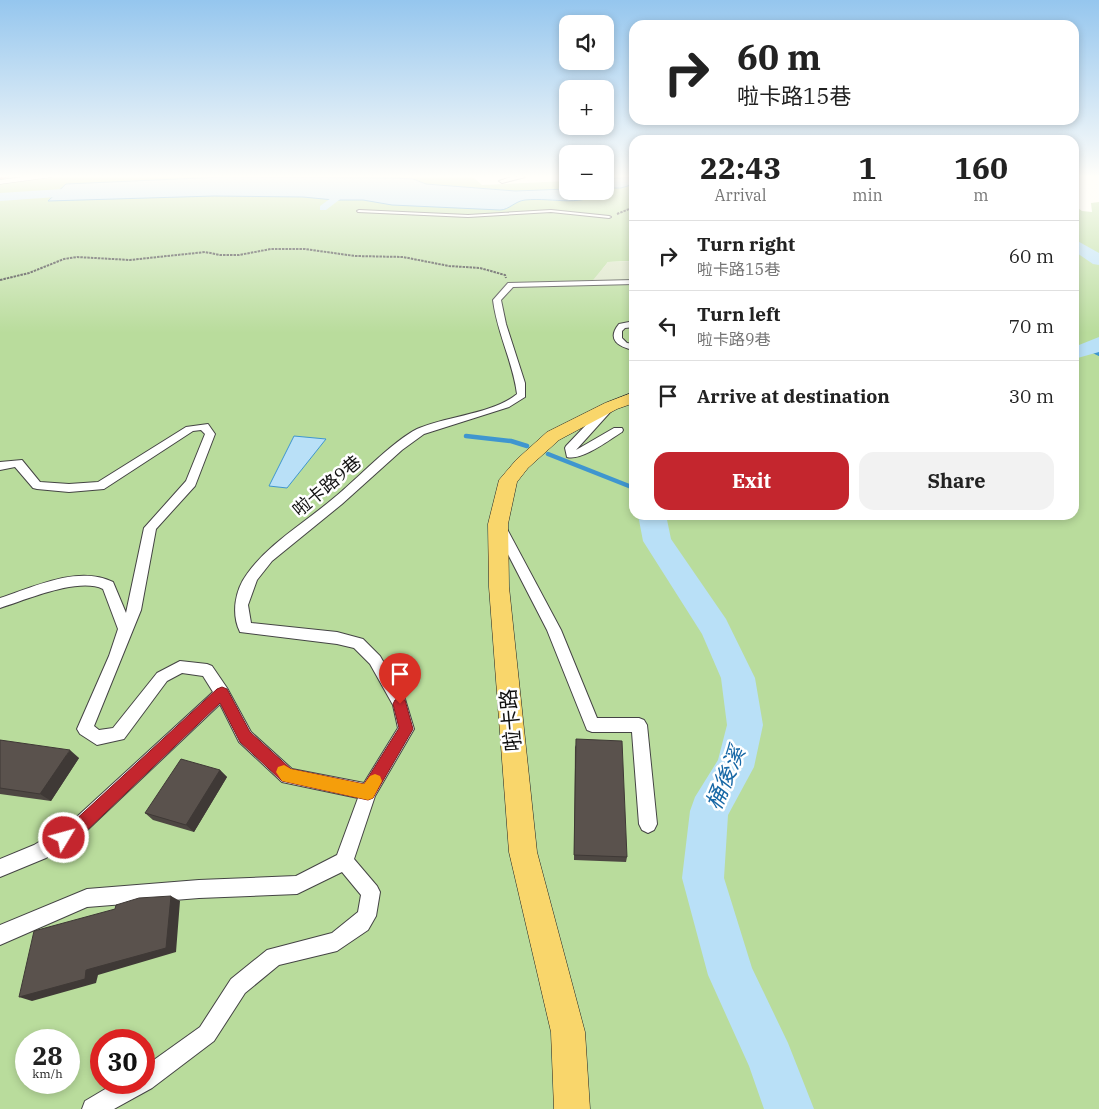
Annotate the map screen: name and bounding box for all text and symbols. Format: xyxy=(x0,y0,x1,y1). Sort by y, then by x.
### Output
map controls xyxy=(559,15,614,200)
button: sound xyxy=(559,15,614,70)
text: 60 m xyxy=(737,34,821,80)
icon: right xyxy=(654,40,719,105)
button: + xyxy=(559,80,614,135)
text: 啦卡路15巷 xyxy=(737,81,851,110)
button: − xyxy=(559,145,614,200)
text: 22:43 xyxy=(700,148,781,187)
text: 1 xyxy=(859,148,877,187)
text: 160 xyxy=(954,148,1008,187)
text: Arrival xyxy=(715,185,767,205)
text: min xyxy=(852,185,883,205)
text: m xyxy=(973,185,989,205)
text: Turn right xyxy=(697,232,795,256)
icon: right xyxy=(654,242,682,270)
text: 60 m xyxy=(1009,244,1054,268)
text: 啦卡路15巷 xyxy=(697,259,780,279)
text: Turn left xyxy=(697,302,780,326)
icon: left xyxy=(654,312,682,340)
text: 70 m xyxy=(1009,314,1054,338)
text: 啦卡路9巷 xyxy=(697,329,771,349)
icon: arrive xyxy=(654,382,682,410)
text: Arrive at destination xyxy=(697,384,890,408)
text: 30 m xyxy=(1009,384,1054,408)
street label: 啦卡路9巷 xyxy=(288,450,366,521)
button: Exit xyxy=(654,452,849,510)
button: Share xyxy=(859,452,1054,510)
pin xyxy=(379,653,421,704)
icon: arrive xyxy=(386,660,414,688)
street label: 啦卡路 xyxy=(493,687,527,753)
water label: 桶後溪 xyxy=(698,739,752,814)
position arrow xyxy=(37,811,89,863)
speed limit sign: 30 xyxy=(90,1029,155,1094)
text: 28 xyxy=(32,1039,63,1072)
text: km/h xyxy=(32,1066,63,1081)

